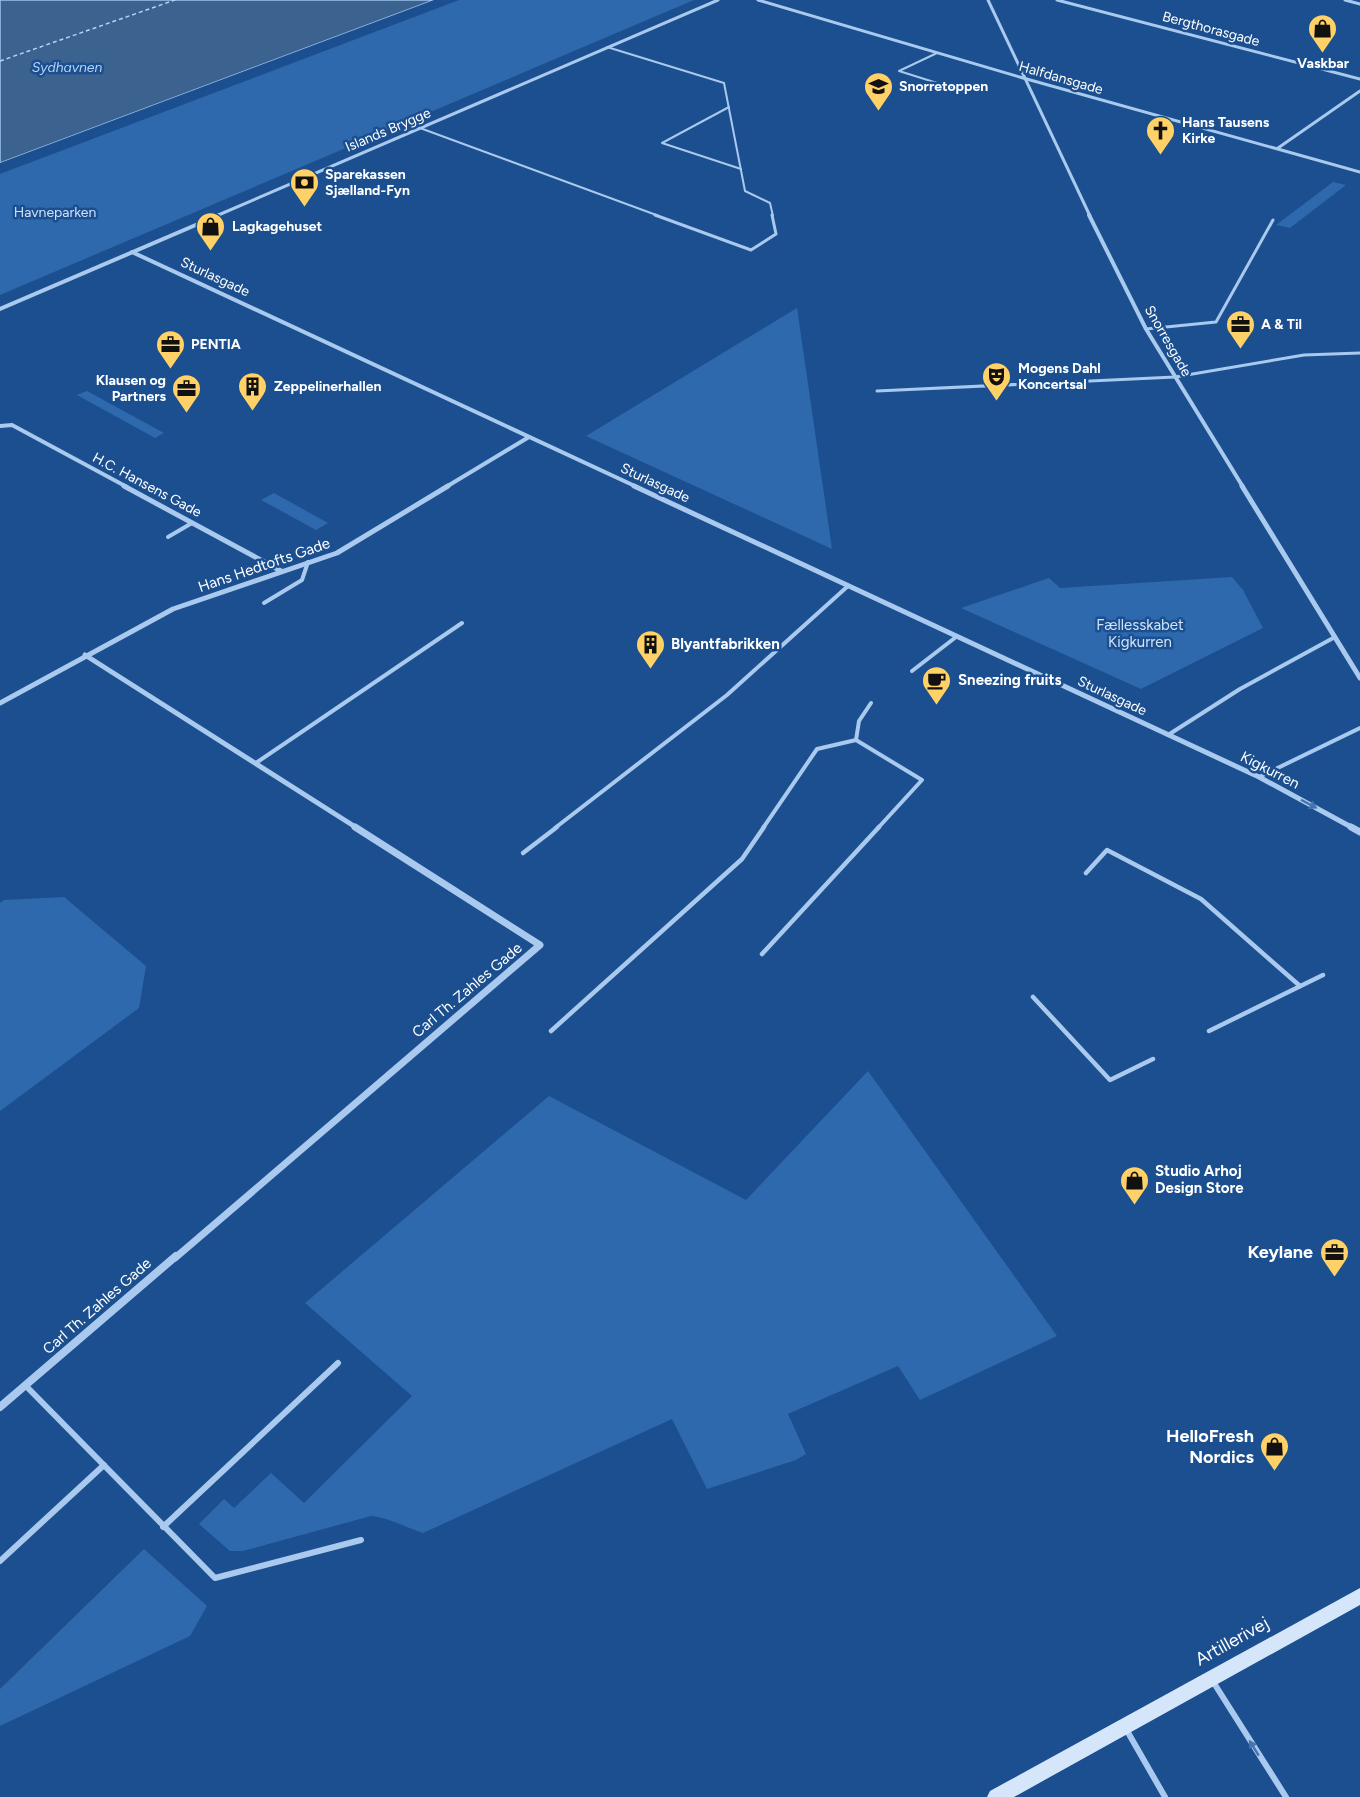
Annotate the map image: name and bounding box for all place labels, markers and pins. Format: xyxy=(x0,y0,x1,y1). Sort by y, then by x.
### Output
shop icon: Vaskbar xyxy=(1307,13,1339,55)
place label: Vaskbar xyxy=(1297,55,1350,72)
school or university icon: Snorretoppen xyxy=(862,70,894,112)
place label: Snorretoppen xyxy=(899,78,988,95)
church icon: Hans Tausens Kirke xyxy=(1145,114,1177,156)
place label: Hans Tausens Kirke xyxy=(1182,114,1270,147)
bank icon: Sparekassen Sjælland-Fyn xyxy=(288,166,320,208)
place label: Sparekassen Sjælland-Fyn xyxy=(325,166,410,199)
shop icon: Lagkagehuset xyxy=(195,210,227,252)
place label: Lagkagehuset xyxy=(232,218,322,235)
office icon: A & Til xyxy=(1224,308,1256,350)
place label: A & Til xyxy=(1261,316,1302,333)
office icon: PENTIA xyxy=(154,328,186,370)
place label: PENTIA xyxy=(191,336,241,353)
theatre icon: Mogens Dahl Koncertsal xyxy=(981,360,1013,402)
place label: Mogens Dahl Koncertsal xyxy=(1018,360,1101,393)
building icon: Zeppelinerhallen xyxy=(237,370,269,412)
place label: Klausen og Partners xyxy=(96,372,166,405)
office icon: Klausen og Partners xyxy=(171,372,203,414)
place label: Zeppelinerhallen xyxy=(274,378,381,395)
building icon: Blyantfabrikken xyxy=(634,628,666,670)
place label: Blyantfabrikken xyxy=(671,635,780,653)
cafe icon: Sneezing fruits xyxy=(921,664,953,706)
place label: Sneezing fruits xyxy=(958,671,1062,689)
place label: Studio Arhoj Design Store xyxy=(1155,1162,1244,1197)
shop icon: Studio Arhoj Design Store xyxy=(1118,1164,1150,1206)
office icon: Keylane xyxy=(1318,1236,1350,1278)
place label: Keylane xyxy=(1247,1241,1313,1263)
place label: HelloFresh Nordics xyxy=(1166,1425,1255,1468)
shop icon: HelloFresh Nordics xyxy=(1259,1430,1291,1472)

